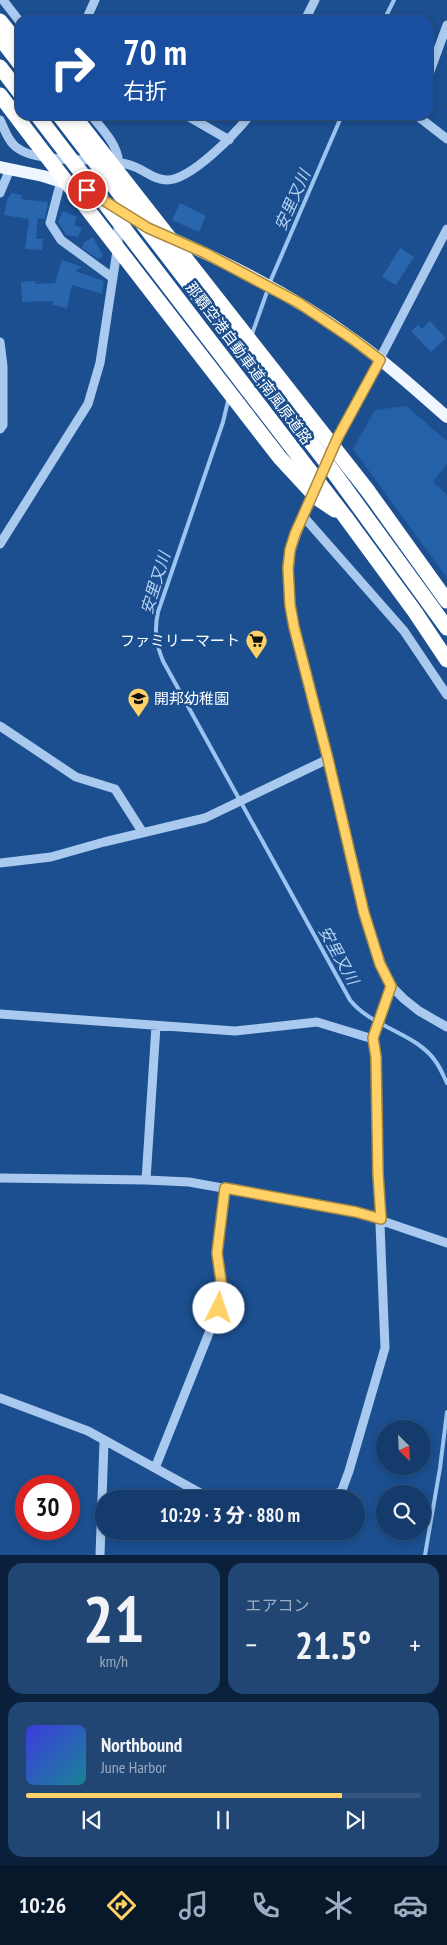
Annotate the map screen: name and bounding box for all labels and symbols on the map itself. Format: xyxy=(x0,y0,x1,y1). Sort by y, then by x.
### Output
water label: 安里又川 xyxy=(270,165,315,233)
pin xyxy=(66,169,108,211)
street label: 那覇空港自動車道;南風原道路 xyxy=(182,278,316,448)
water label: 安里又川 xyxy=(136,548,175,617)
supermarket icon: ファミリーマート xyxy=(244,628,268,659)
place label: ファミリーマート xyxy=(120,631,240,650)
school or university icon: 開邦幼稚園 xyxy=(126,686,150,717)
place label: 開邦幼稚園 xyxy=(154,689,229,708)
water label: 安里又川 xyxy=(315,922,364,990)
position arrow xyxy=(192,1281,244,1333)
north arrow xyxy=(376,1420,431,1475)
speed limit sign: 30 xyxy=(15,1475,80,1540)

